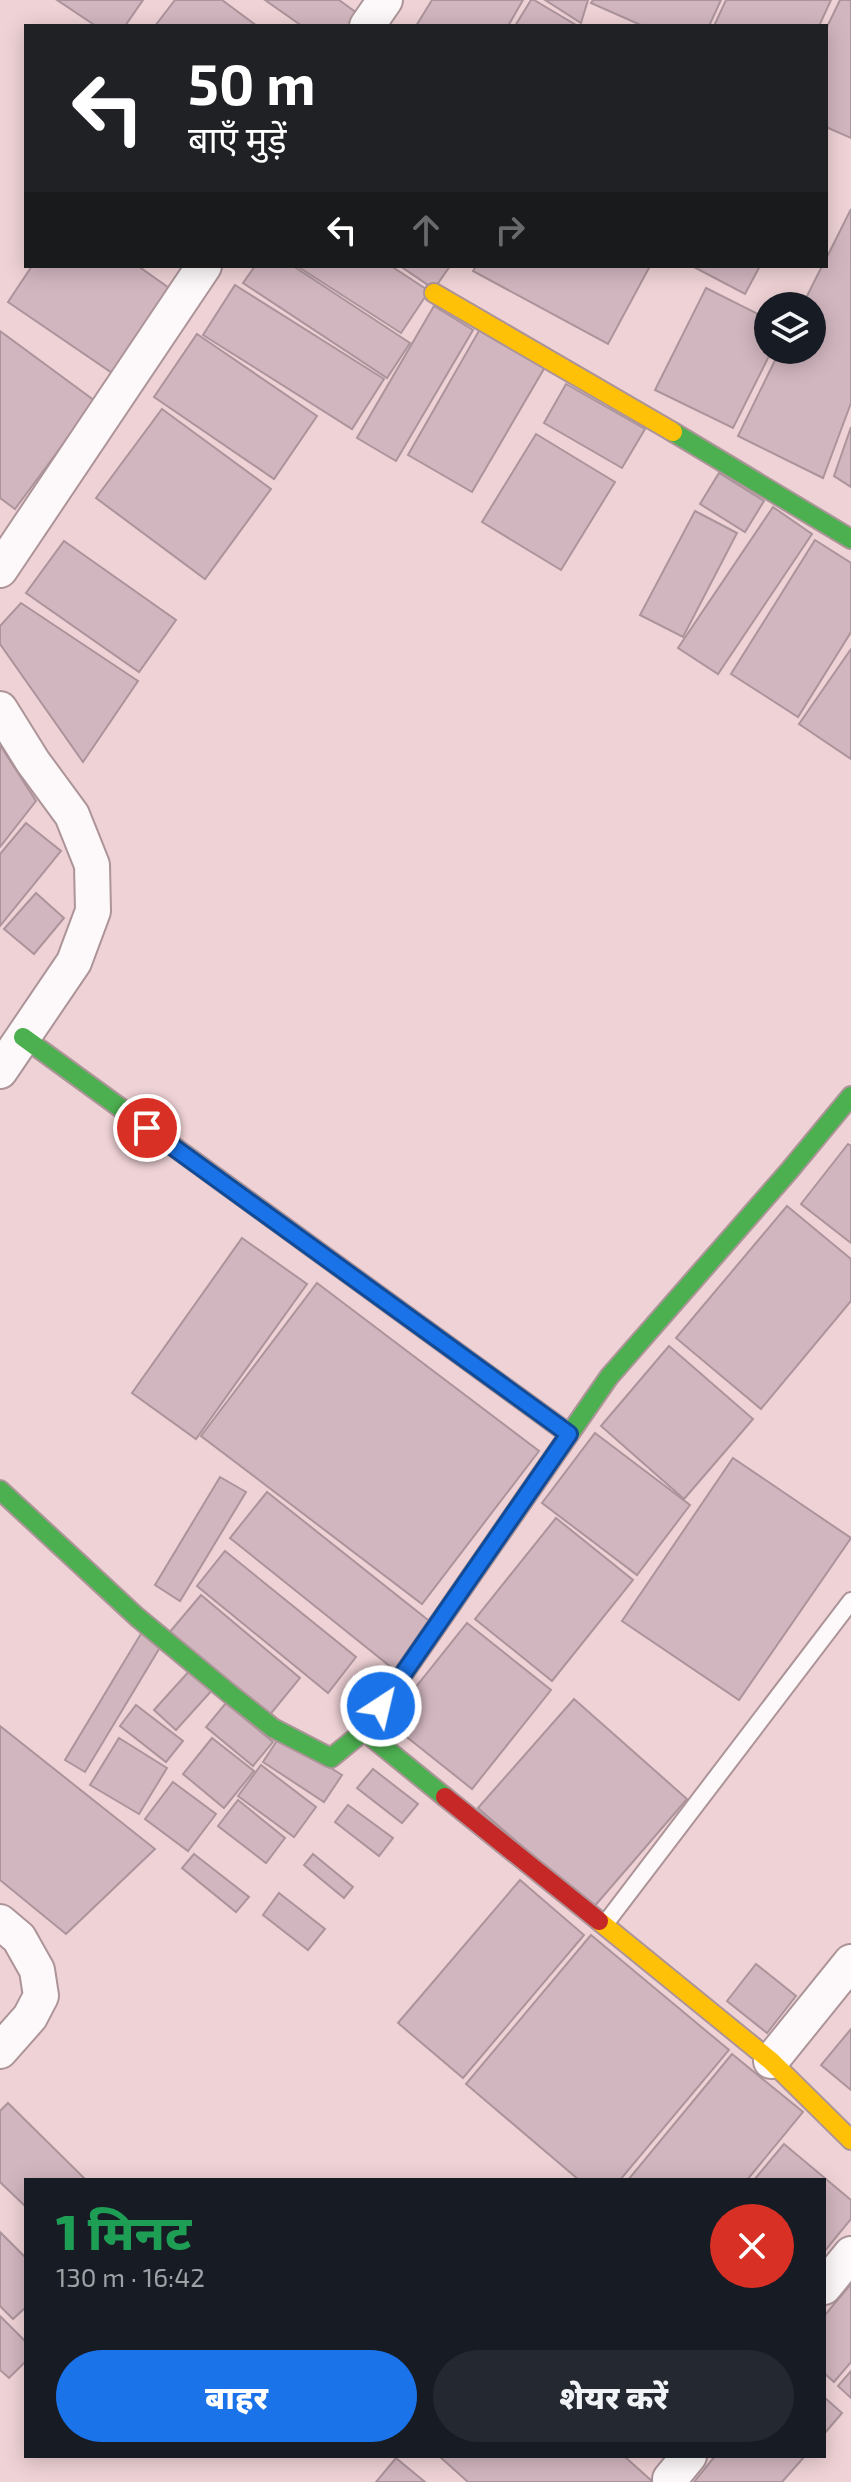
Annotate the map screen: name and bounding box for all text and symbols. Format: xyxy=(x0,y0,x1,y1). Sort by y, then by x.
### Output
text: 50 m xyxy=(188,49,316,116)
icon: left xyxy=(56,56,160,160)
text: बाएँ मुड़ें xyxy=(188,117,287,160)
icon: left xyxy=(320,208,364,252)
icon: ahead xyxy=(404,208,448,252)
icon: right xyxy=(488,208,532,252)
map controls xyxy=(754,292,826,364)
button: layers xyxy=(754,292,826,364)
pin xyxy=(113,1094,181,1162)
icon: arrive xyxy=(125,1106,169,1150)
position arrow xyxy=(339,1664,423,1748)
text: 1 मिनट xyxy=(56,2202,191,2260)
button: close xyxy=(710,2204,794,2288)
text: 130 m · 16:42 xyxy=(56,2261,205,2292)
button: बाहर xyxy=(56,2350,417,2442)
button: शेयर करें xyxy=(433,2350,794,2442)

